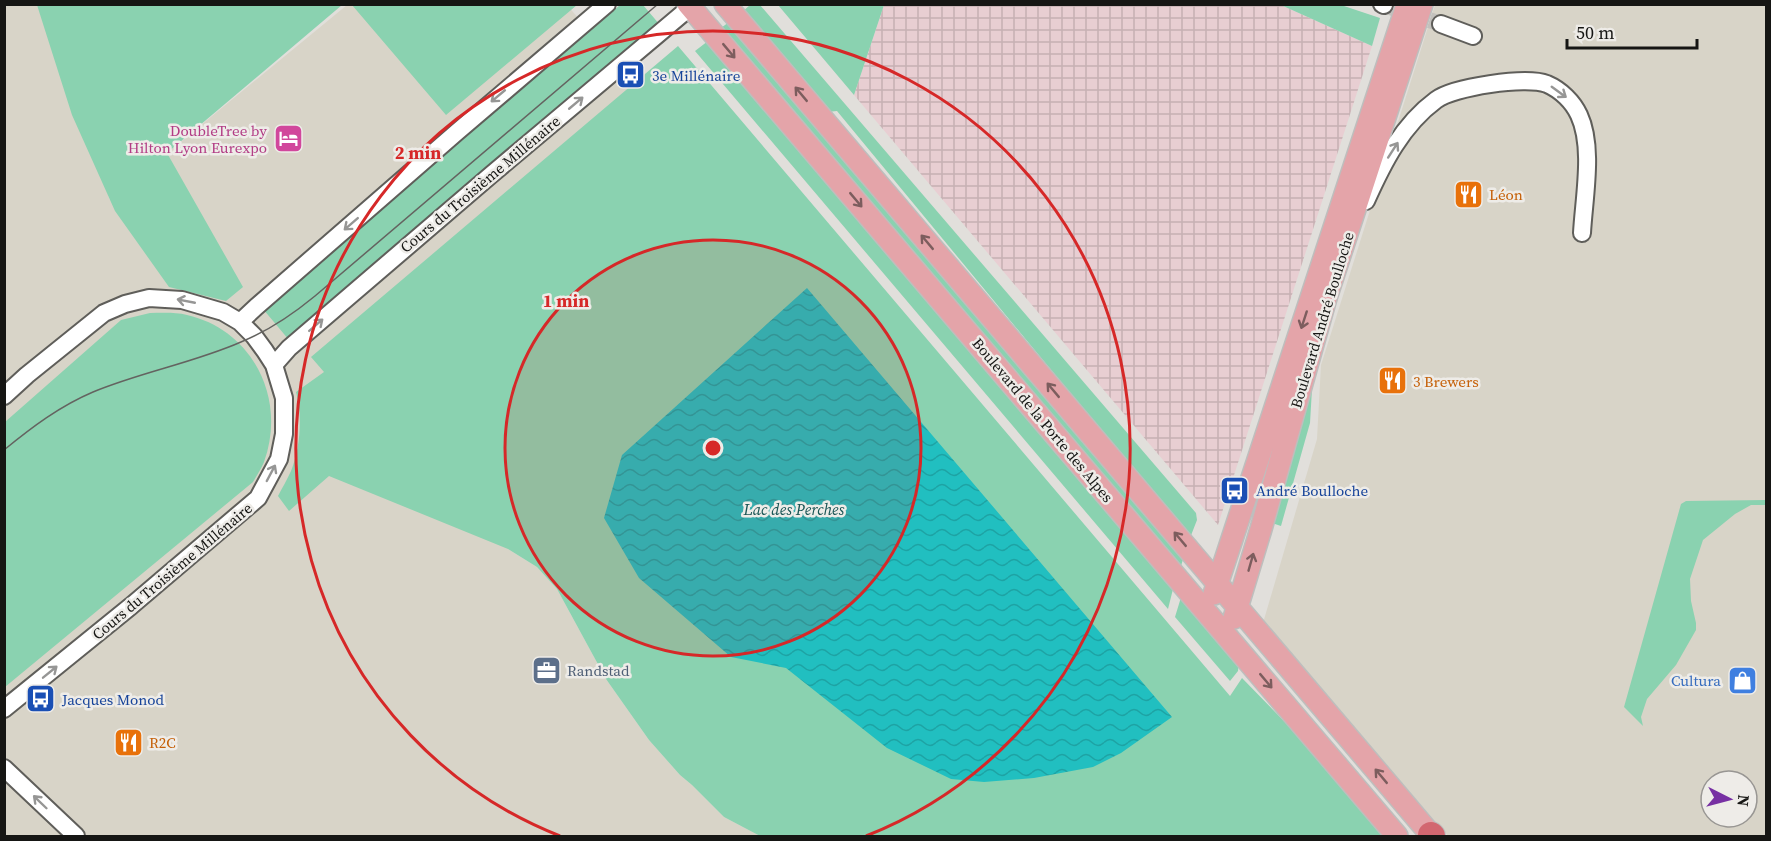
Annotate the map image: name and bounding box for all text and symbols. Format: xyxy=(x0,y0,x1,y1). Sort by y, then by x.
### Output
scale bar xyxy=(1567,12,1698,50)
text: 50 m xyxy=(1576,20,1614,45)
one-way arrow xyxy=(723,43,736,59)
bus stop icon: 3e Millénaire xyxy=(615,59,647,91)
place label: 3e Millénaire xyxy=(652,65,741,86)
one-way arrow xyxy=(794,86,807,102)
one-way arrow xyxy=(1550,86,1566,98)
one-way arrow xyxy=(491,89,506,103)
one-way arrow xyxy=(568,96,583,110)
street label: Cours du Troisième Millénaire xyxy=(395,110,565,257)
place label: DoubleTree by Hilton Lyon Eurexpo xyxy=(128,120,267,158)
hotel icon: DoubleTree by Hilton Lyon Eurexpo xyxy=(272,123,304,155)
text: 2 min xyxy=(395,140,441,165)
one-way arrow xyxy=(1386,141,1399,158)
restaurant icon: Léon xyxy=(1452,178,1484,210)
place label: Léon xyxy=(1489,184,1523,205)
one-way arrow xyxy=(849,192,863,207)
one-way arrow xyxy=(344,217,359,231)
street label: Boulevard André Boulloche xyxy=(1285,229,1359,411)
one-way arrow xyxy=(920,235,934,250)
text: 1 min xyxy=(543,288,589,313)
one-way arrow xyxy=(177,295,196,306)
one-way arrow xyxy=(1297,310,1308,329)
one-way arrow xyxy=(308,318,323,332)
street label: Boulevard de la Porte des Alpes xyxy=(968,333,1118,507)
restaurant icon: 3 Brewers xyxy=(1376,365,1408,397)
place label: 3 Brewers xyxy=(1413,371,1479,392)
one-way arrow xyxy=(1047,382,1060,398)
centre of rings xyxy=(703,438,723,458)
one-way arrow xyxy=(266,464,278,482)
bus stop icon: André Boulloche xyxy=(1219,474,1251,506)
place label: André Boulloche xyxy=(1256,480,1369,501)
street label: Cours du Troisième Millénaire xyxy=(87,497,257,644)
water label: Lac des Perches xyxy=(743,498,845,520)
one-way arrow xyxy=(1173,532,1187,547)
one-way arrow xyxy=(1246,552,1257,571)
office icon: Randstad xyxy=(530,654,562,686)
place label: Randstad xyxy=(567,660,630,681)
shop icon: Cultura xyxy=(1726,664,1758,696)
one-way arrow xyxy=(41,665,57,678)
place label: Cultura xyxy=(1671,670,1721,691)
one-way arrow xyxy=(1259,673,1273,688)
bus stop icon: Jacques Monod xyxy=(25,683,57,715)
place label: Jacques Monod xyxy=(61,689,165,710)
restaurant icon: R2C xyxy=(112,726,144,758)
place label: R2C xyxy=(149,732,176,753)
one-way arrow xyxy=(1374,769,1388,784)
north arrow xyxy=(1699,769,1759,829)
text: N xyxy=(1732,794,1755,808)
one-way arrow xyxy=(33,796,48,810)

